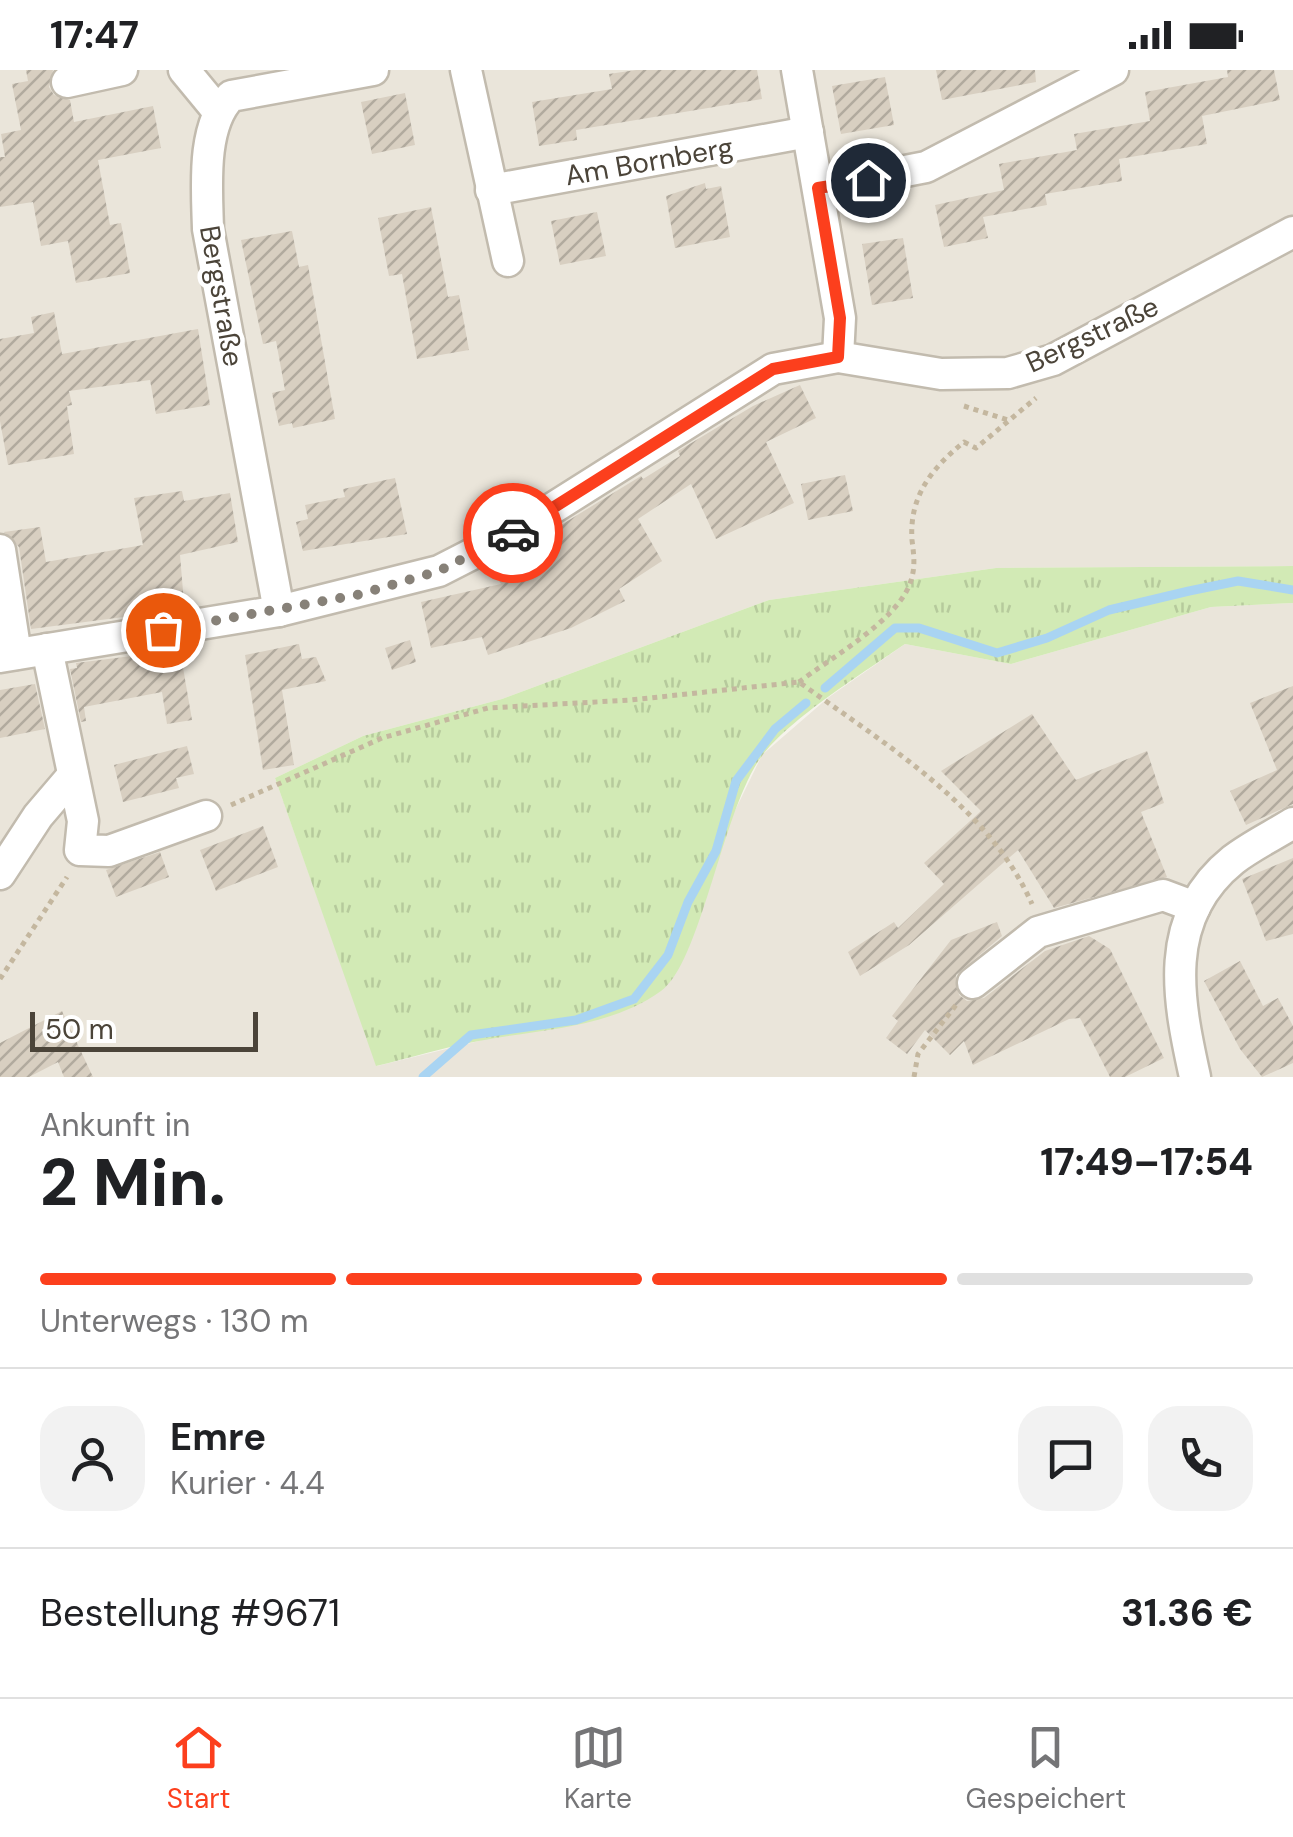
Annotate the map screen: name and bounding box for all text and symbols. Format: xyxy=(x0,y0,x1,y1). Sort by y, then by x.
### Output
text: 17:47 xyxy=(50,10,139,60)
street label: Am Bornberg xyxy=(562,129,736,194)
pin xyxy=(826,138,911,223)
icon: home xyxy=(841,153,896,208)
street label: Bergstraße xyxy=(191,223,252,369)
street label: Bergstraße xyxy=(1020,288,1165,381)
courier xyxy=(463,483,563,583)
icon: car xyxy=(486,506,541,561)
pin xyxy=(121,588,206,673)
icon: bag xyxy=(136,603,191,658)
scale bar xyxy=(30,1007,258,1051)
text: 50 m xyxy=(45,1011,114,1048)
text: Ankunft in xyxy=(40,1104,190,1146)
text: 17:49–17:54 xyxy=(1040,1137,1253,1187)
text: 2 Min. xyxy=(40,1141,226,1225)
text: Unterwegs · 130 m xyxy=(40,1300,308,1342)
button: person xyxy=(40,1406,145,1511)
button: chat xyxy=(1018,1406,1123,1511)
button: phone xyxy=(1148,1406,1253,1511)
text: Emre xyxy=(170,1412,266,1462)
text: Kurier · 4.4 xyxy=(170,1462,325,1504)
text: Bestellung #9671 xyxy=(40,1588,340,1638)
text: 31.36 € xyxy=(1121,1588,1253,1638)
tab: Start xyxy=(167,1720,231,1817)
tab: Karte xyxy=(564,1720,632,1817)
tab: Gespeichert xyxy=(965,1720,1126,1817)

